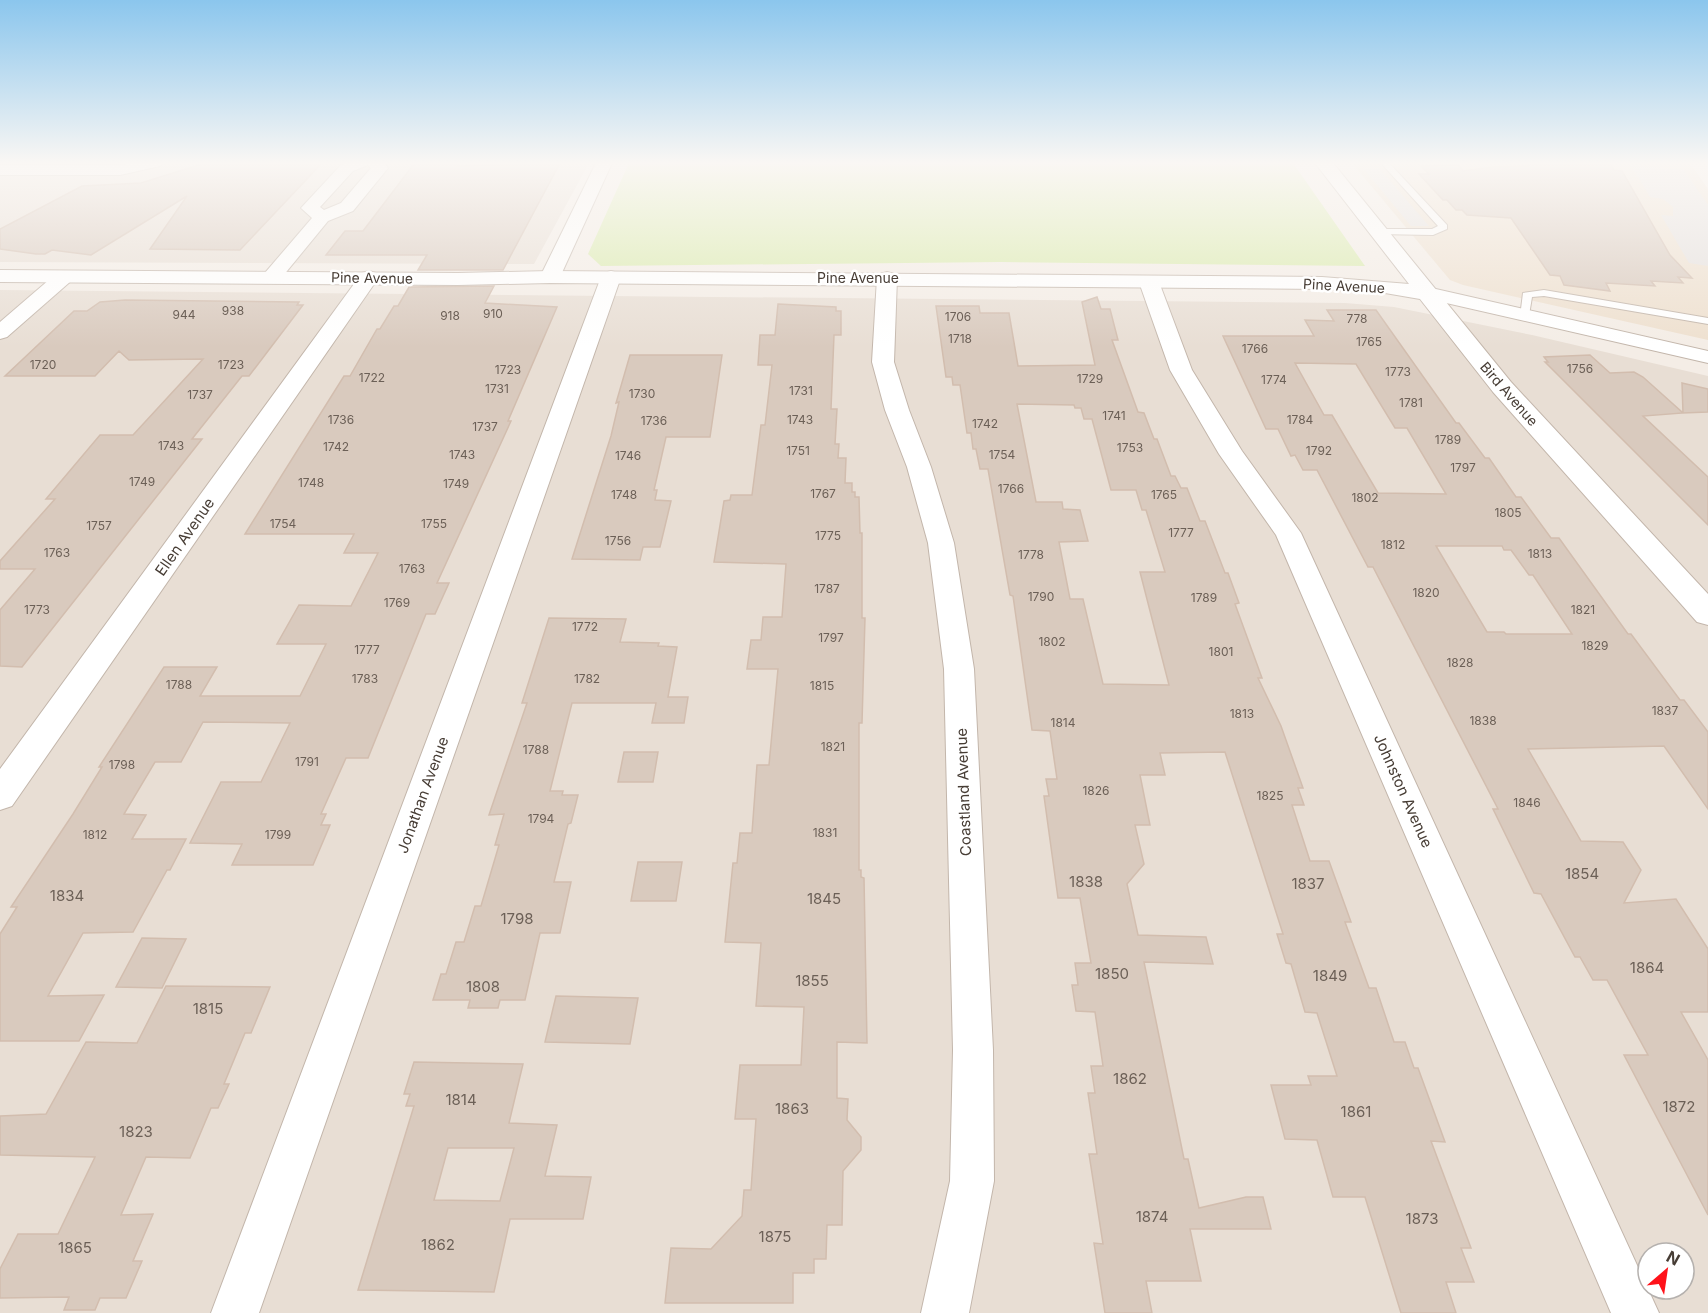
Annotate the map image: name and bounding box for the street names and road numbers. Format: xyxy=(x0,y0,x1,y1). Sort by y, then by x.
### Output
street label: Pine Avenue xyxy=(331,268,413,287)
street label: Pine Avenue xyxy=(817,269,899,286)
street label: Pine Avenue xyxy=(1303,275,1385,296)
street label: Bird Avenue xyxy=(1477,358,1542,429)
street label: Ellen Avenue xyxy=(151,494,218,579)
street label: Coastland Avenue xyxy=(952,728,975,856)
street label: Johnston Avenue xyxy=(1370,731,1437,851)
street label: Jonathan Avenue xyxy=(393,734,452,856)

